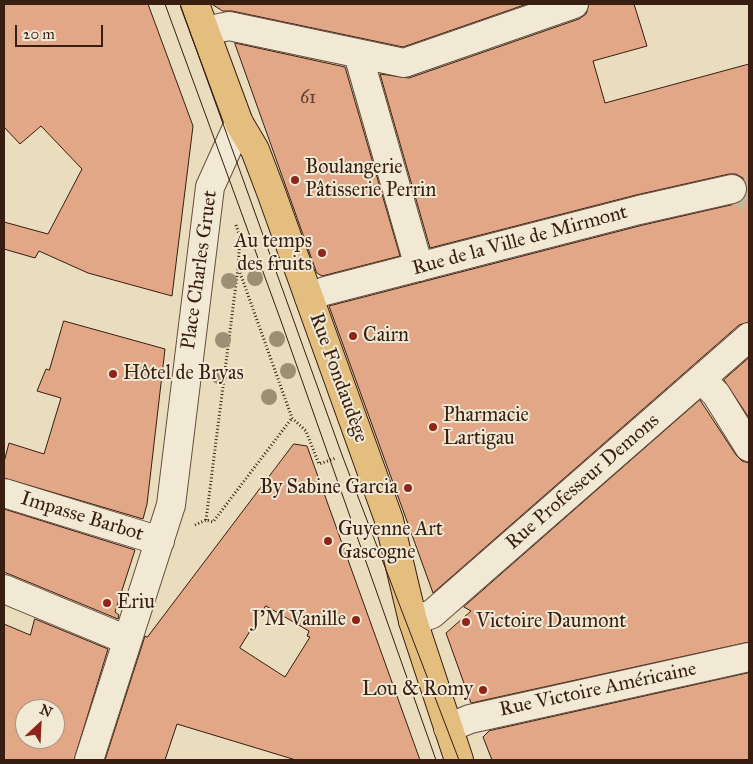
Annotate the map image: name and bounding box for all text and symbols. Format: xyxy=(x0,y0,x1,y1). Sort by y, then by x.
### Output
scale bar xyxy=(18,15,105,47)
text: 20 m xyxy=(23,25,55,43)
house number: 61 xyxy=(300,88,316,110)
place label: Boulangerie Pâtisserie Perrin xyxy=(305,156,436,203)
marker: Boulangerie Pâtisserie Perrin xyxy=(289,174,301,186)
street label: Place Charles Gruet xyxy=(177,189,223,351)
street label: Rue de la Ville de Mirmont xyxy=(410,201,630,281)
place label: Au temps des fruits xyxy=(234,230,312,277)
marker: Au temps des fruits xyxy=(316,247,328,259)
street label: Rue Fondaudège xyxy=(303,310,373,446)
place label: Cairn xyxy=(363,324,409,348)
marker: Cairn xyxy=(347,330,359,342)
place label: Hôtel de Bryas xyxy=(123,362,244,386)
marker: Hôtel de Bryas xyxy=(107,368,119,380)
place label: Pharmacie Lartigau xyxy=(443,404,529,451)
street label: Rue Professeur Demons xyxy=(501,409,665,555)
marker: Pharmacie Lartigau xyxy=(427,421,439,433)
place label: By Sabine Garcia xyxy=(260,476,398,500)
marker: By Sabine Garcia xyxy=(402,482,414,494)
street label: Impasse Barbot xyxy=(18,487,146,547)
place label: Guyenne Art Gascogne xyxy=(338,518,443,565)
marker: Guyenne Art Gascogne xyxy=(322,535,334,547)
place label: Eriu xyxy=(117,591,155,615)
marker: Eriu xyxy=(101,597,113,609)
place label: J'M Vanille xyxy=(252,608,346,632)
place label: Victoire Daumont xyxy=(476,610,626,634)
marker: J'M Vanille xyxy=(350,614,362,626)
marker: Victoire Daumont xyxy=(460,616,472,628)
street label: Rue Victoire Américaine xyxy=(497,657,699,723)
place label: Lou & Romy xyxy=(362,678,473,702)
marker: Lou & Romy xyxy=(477,684,489,696)
north arrow xyxy=(15,699,65,749)
text: N xyxy=(37,701,55,721)

